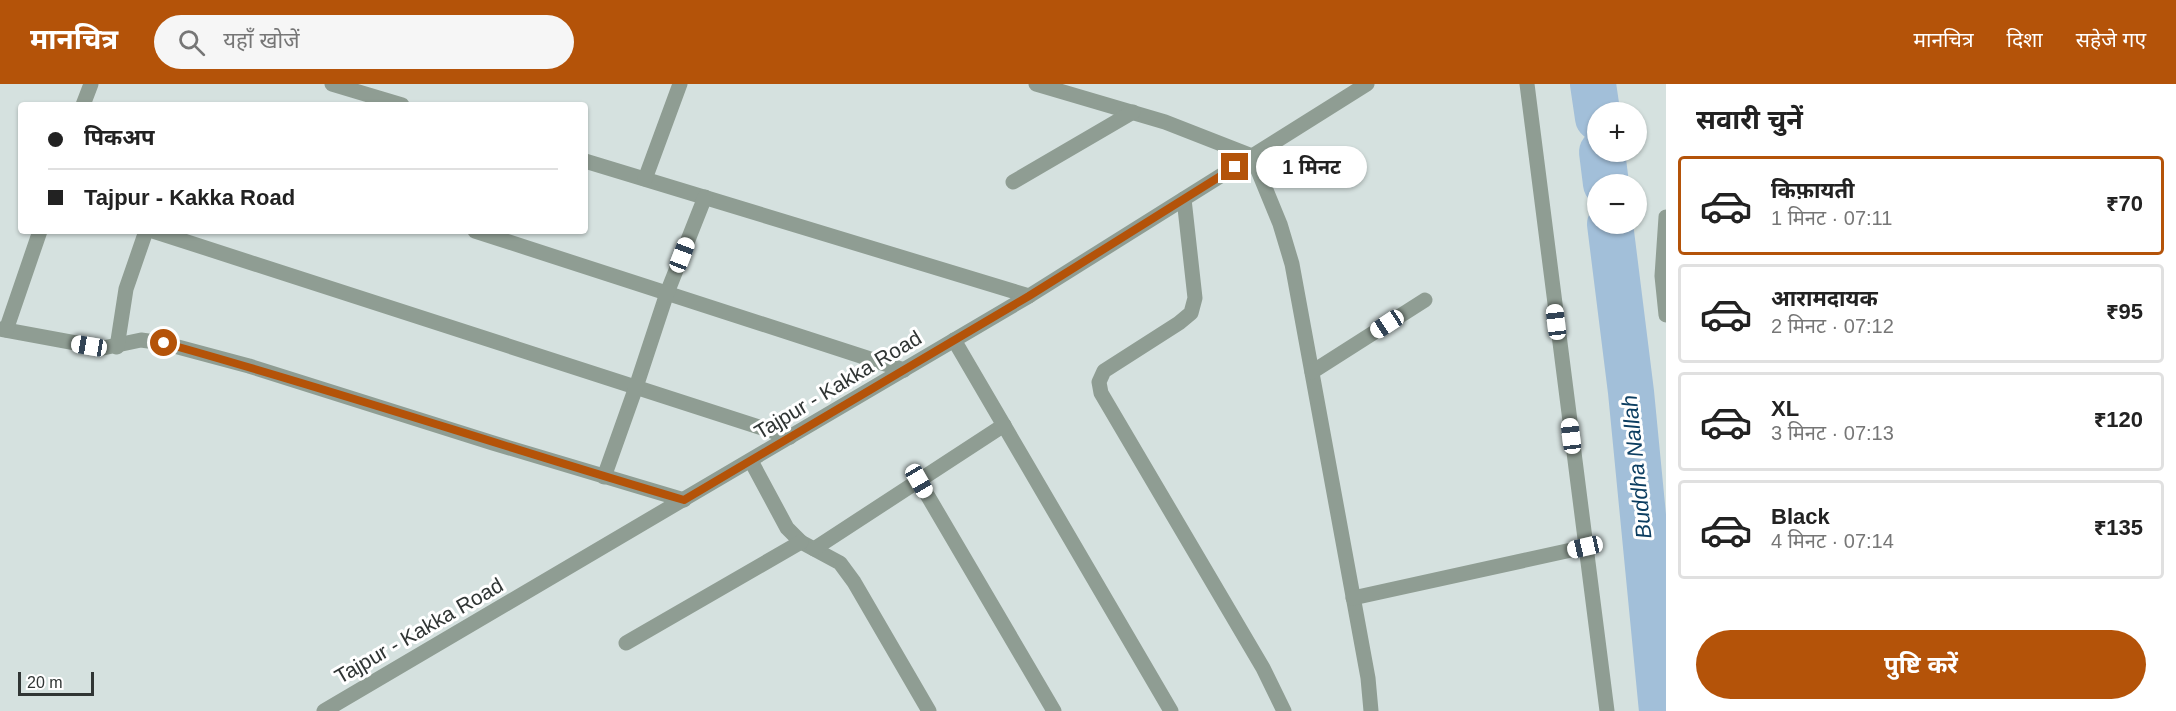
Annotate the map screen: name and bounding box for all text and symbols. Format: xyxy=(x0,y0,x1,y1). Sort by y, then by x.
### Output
search box xyxy=(154,15,574,69)
text: मानचित्र xyxy=(30,24,118,55)
icon: search xyxy=(175,26,208,59)
text: यहाँ खोजें xyxy=(223,28,300,53)
text: मानचित्र xyxy=(1913,28,1973,51)
text: दिशा xyxy=(2006,28,2043,51)
text: सहेजे गए xyxy=(2076,28,2146,51)
map controls xyxy=(1587,102,1647,234)
button: + xyxy=(1587,102,1647,162)
text: सवारी चुनें xyxy=(1696,105,1803,135)
text: पिकअप xyxy=(84,125,155,150)
callout: 1 मिनट xyxy=(1256,146,1367,188)
route end xyxy=(1221,153,1248,180)
text: 1 मिनट xyxy=(1282,156,1341,178)
button: − xyxy=(1587,174,1647,234)
text: किफ़ायती xyxy=(1771,178,1855,203)
icon: car xyxy=(1699,179,1753,233)
text: Tajpur - Kakka Road xyxy=(84,185,295,210)
text: ₹70 xyxy=(2106,191,2143,216)
text: 1 मिनट · 07:11 xyxy=(1771,207,1892,229)
car xyxy=(667,235,697,275)
text: आरामदायक xyxy=(1771,286,1878,311)
icon: car xyxy=(1699,287,1753,341)
text: ₹95 xyxy=(2106,299,2143,324)
car xyxy=(1545,303,1567,341)
car xyxy=(1367,307,1407,341)
text: 2 मिनट · 07:12 xyxy=(1771,315,1894,337)
street label: Tajpur - Kakka Road xyxy=(750,326,925,443)
route start xyxy=(150,329,177,356)
car xyxy=(70,334,108,358)
water label: Buddha Nallah xyxy=(1617,394,1656,540)
icon: car xyxy=(1699,395,1753,449)
text: XL xyxy=(1771,396,1799,421)
text: ₹120 xyxy=(2094,407,2143,432)
car xyxy=(1560,417,1582,455)
text: 3 मिनट · 07:13 xyxy=(1771,422,1894,444)
car xyxy=(902,461,936,501)
icon: car xyxy=(1699,503,1753,557)
text: Black xyxy=(1771,504,1830,529)
text: ₹135 xyxy=(2094,515,2143,540)
text: 4 मिनट · 07:14 xyxy=(1771,530,1894,552)
car xyxy=(1565,534,1605,560)
street label: Tajpur - Kakka Road xyxy=(331,573,507,688)
button: पुष्टि करें xyxy=(1696,630,2146,699)
scale bar xyxy=(18,669,94,696)
text: 20 m xyxy=(27,674,63,691)

